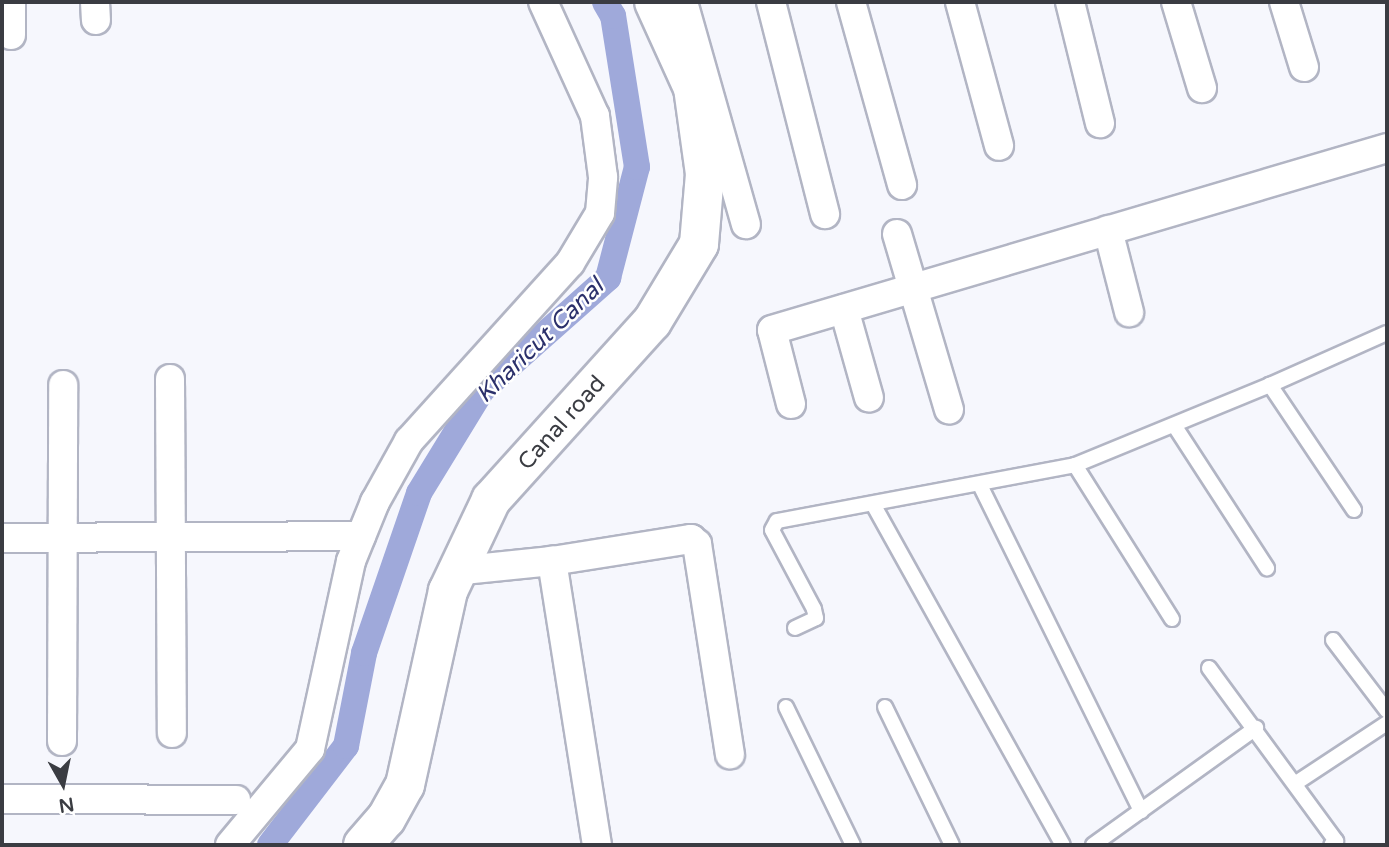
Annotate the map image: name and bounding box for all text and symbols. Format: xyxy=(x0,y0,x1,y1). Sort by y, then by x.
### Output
water label: Kharicut Canal xyxy=(470,273,610,409)
street label: Canal road xyxy=(512,370,612,476)
north arrow xyxy=(28,749,98,819)
text: N xyxy=(57,793,76,817)

